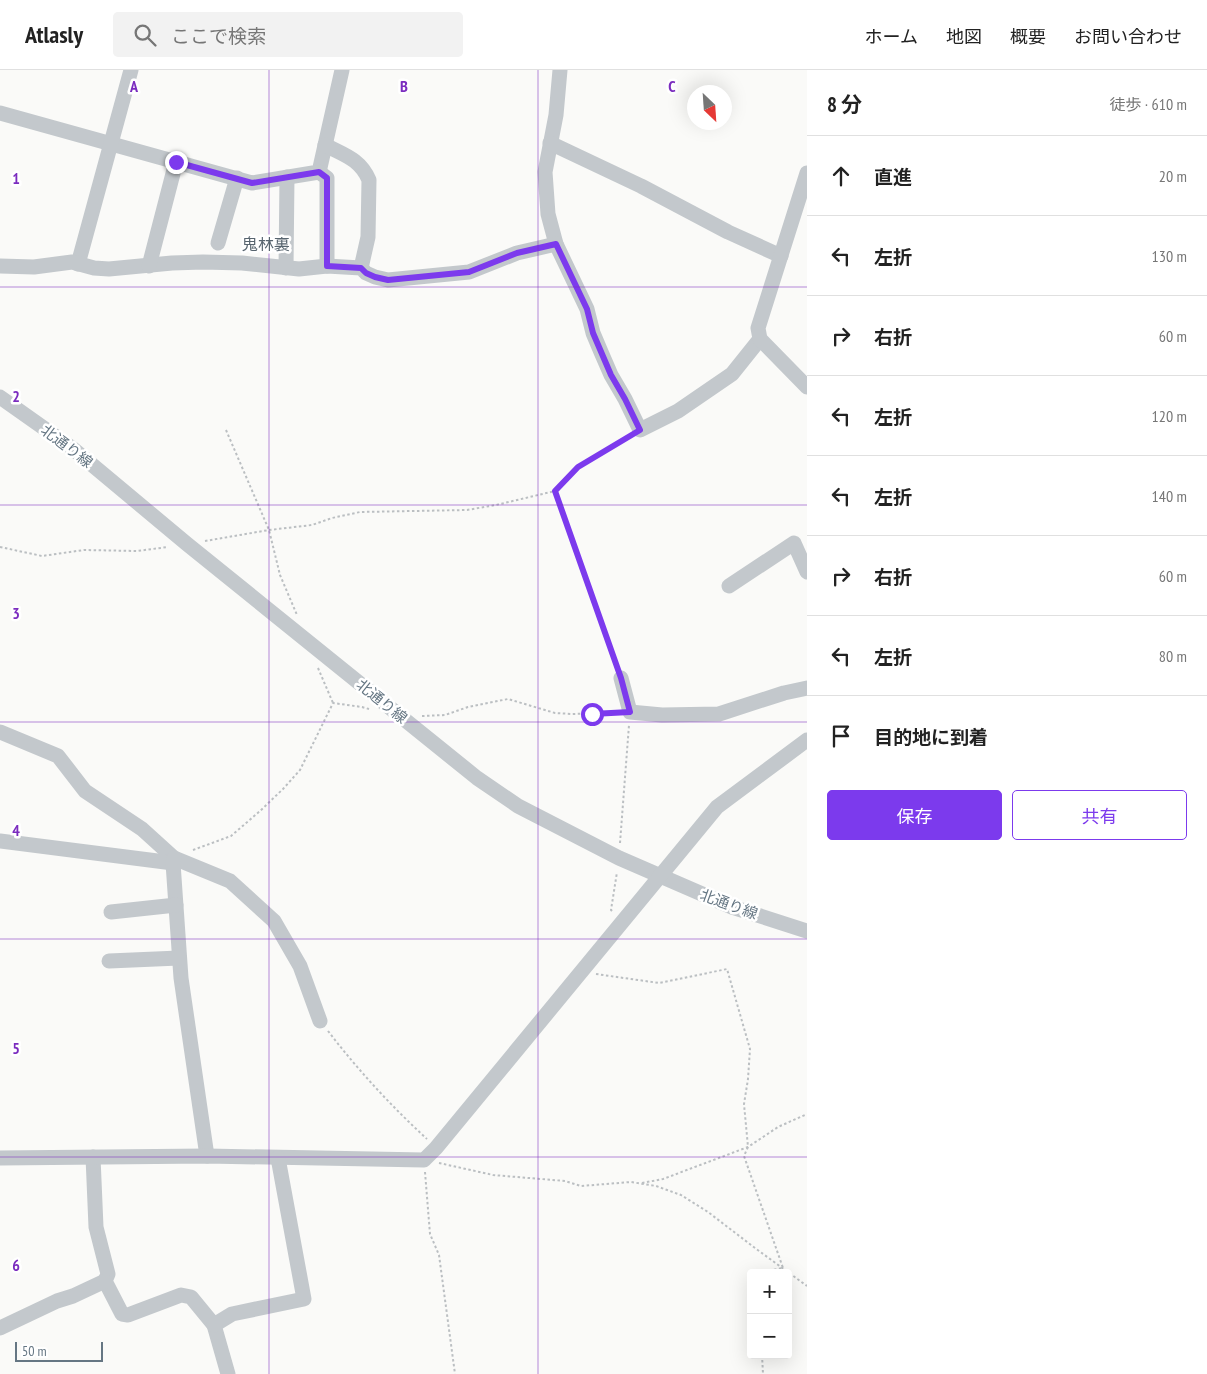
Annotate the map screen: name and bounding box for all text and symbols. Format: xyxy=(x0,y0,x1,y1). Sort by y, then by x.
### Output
search box xyxy=(113,12,463,57)
text: Atlasly xyxy=(25,19,83,50)
icon: search xyxy=(131,21,159,49)
text: ここで検索 xyxy=(171,24,266,48)
text: ホーム xyxy=(865,25,918,48)
text: 地図 xyxy=(946,25,982,48)
text: 概要 xyxy=(1010,25,1046,48)
text: お問い合わせ xyxy=(1074,25,1182,48)
text: A xyxy=(129,76,139,96)
text: B xyxy=(400,76,408,96)
text: C xyxy=(668,76,676,96)
north arrow xyxy=(687,85,732,130)
text: 8 分 xyxy=(827,91,862,118)
text: 徒歩 · 610 m xyxy=(1109,94,1187,114)
route end xyxy=(165,151,188,174)
icon: ahead xyxy=(827,162,855,190)
text: 直進 xyxy=(874,165,912,189)
text: 20 m xyxy=(1159,166,1187,186)
text: 1 xyxy=(12,168,20,188)
district label: 鬼林裏 xyxy=(242,234,290,254)
icon: left xyxy=(827,242,855,270)
text: 左折 xyxy=(874,245,912,269)
text: 130 m xyxy=(1152,246,1187,266)
icon: right xyxy=(827,322,855,350)
text: 右折 xyxy=(874,325,912,349)
text: 60 m xyxy=(1159,326,1187,346)
text: 2 xyxy=(12,386,20,406)
icon: left xyxy=(827,402,855,430)
text: 左折 xyxy=(874,405,912,429)
text: 120 m xyxy=(1152,406,1187,426)
street label: 北通り線 xyxy=(37,420,97,472)
icon: left xyxy=(827,482,855,510)
text: 左折 xyxy=(874,485,912,509)
text: 140 m xyxy=(1152,486,1187,506)
icon: right xyxy=(827,562,855,590)
text: 右折 xyxy=(874,565,912,589)
text: 60 m xyxy=(1159,566,1187,586)
text: 3 xyxy=(12,603,20,623)
icon: left xyxy=(827,642,855,670)
text: 左折 xyxy=(874,645,912,669)
text: 80 m xyxy=(1159,646,1187,666)
street label: 北通り線 xyxy=(353,675,411,727)
route start xyxy=(581,703,604,726)
icon: arrive xyxy=(827,722,855,750)
text: 目的地に到着 xyxy=(874,725,988,749)
button: 保存 xyxy=(827,790,1002,840)
button: 共有 xyxy=(1012,790,1187,840)
text: 4 xyxy=(12,820,20,840)
street label: 北通り線 xyxy=(698,885,760,923)
text: 5 xyxy=(12,1038,20,1058)
text: 6 xyxy=(12,1255,20,1275)
map controls xyxy=(747,1269,792,1359)
button: + xyxy=(747,1269,792,1314)
button: − xyxy=(747,1314,792,1359)
scale bar xyxy=(15,1339,102,1362)
text: 50 m xyxy=(22,1342,47,1360)

